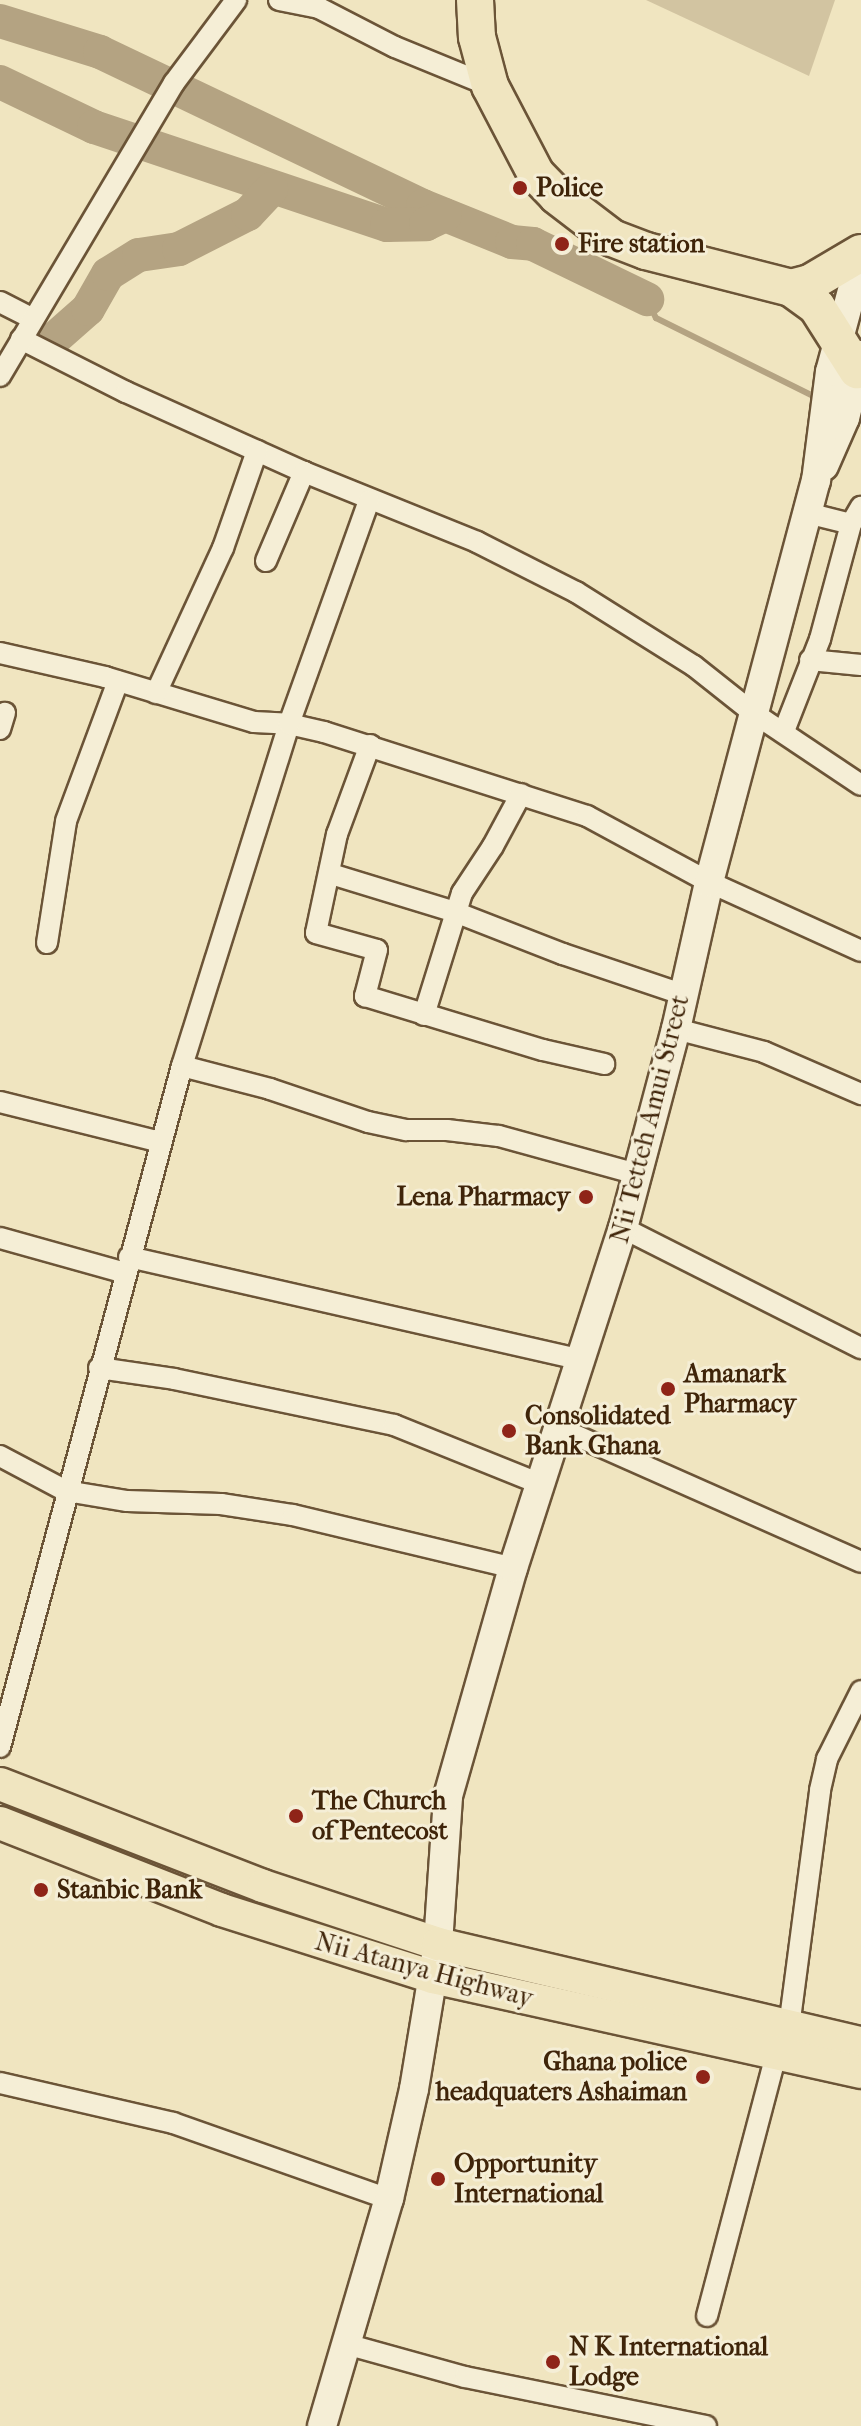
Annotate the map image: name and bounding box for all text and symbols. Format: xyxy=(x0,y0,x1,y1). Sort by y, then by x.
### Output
place label: Police xyxy=(536,172,603,204)
marker: Police xyxy=(511,179,529,197)
place label: Fire station xyxy=(578,228,705,260)
marker: Fire station xyxy=(553,235,571,253)
street label: Nii Tetteh Amui Street xyxy=(604,992,696,1246)
place label: Lena Pharmacy xyxy=(396,1181,570,1213)
marker: Lena Pharmacy xyxy=(577,1188,595,1206)
place label: Amanark Pharmacy xyxy=(684,1358,796,1420)
marker: Amanark Pharmacy xyxy=(659,1380,677,1398)
place label: Consolidated Bank Ghana xyxy=(525,1400,670,1462)
marker: Consolidated Bank Ghana xyxy=(500,1422,518,1440)
place label: The Church of Pentecost xyxy=(312,1785,448,1846)
marker: The Church of Pentecost xyxy=(287,1807,305,1825)
place label: Stanbic Bank xyxy=(57,1874,202,1906)
marker: Stanbic Bank xyxy=(32,1881,50,1899)
street label: Nii Atanya Highway xyxy=(312,1926,536,2014)
place label: Ghana police headquaters Ashaiman xyxy=(436,2046,687,2108)
marker: Ghana police headquaters Ashaiman xyxy=(694,2068,712,2086)
place label: Opportunity International xyxy=(454,2148,603,2210)
marker: Opportunity International xyxy=(429,2170,447,2188)
place label: N K International Lodge xyxy=(569,2331,768,2392)
marker: N K International Lodge xyxy=(544,2353,562,2371)

